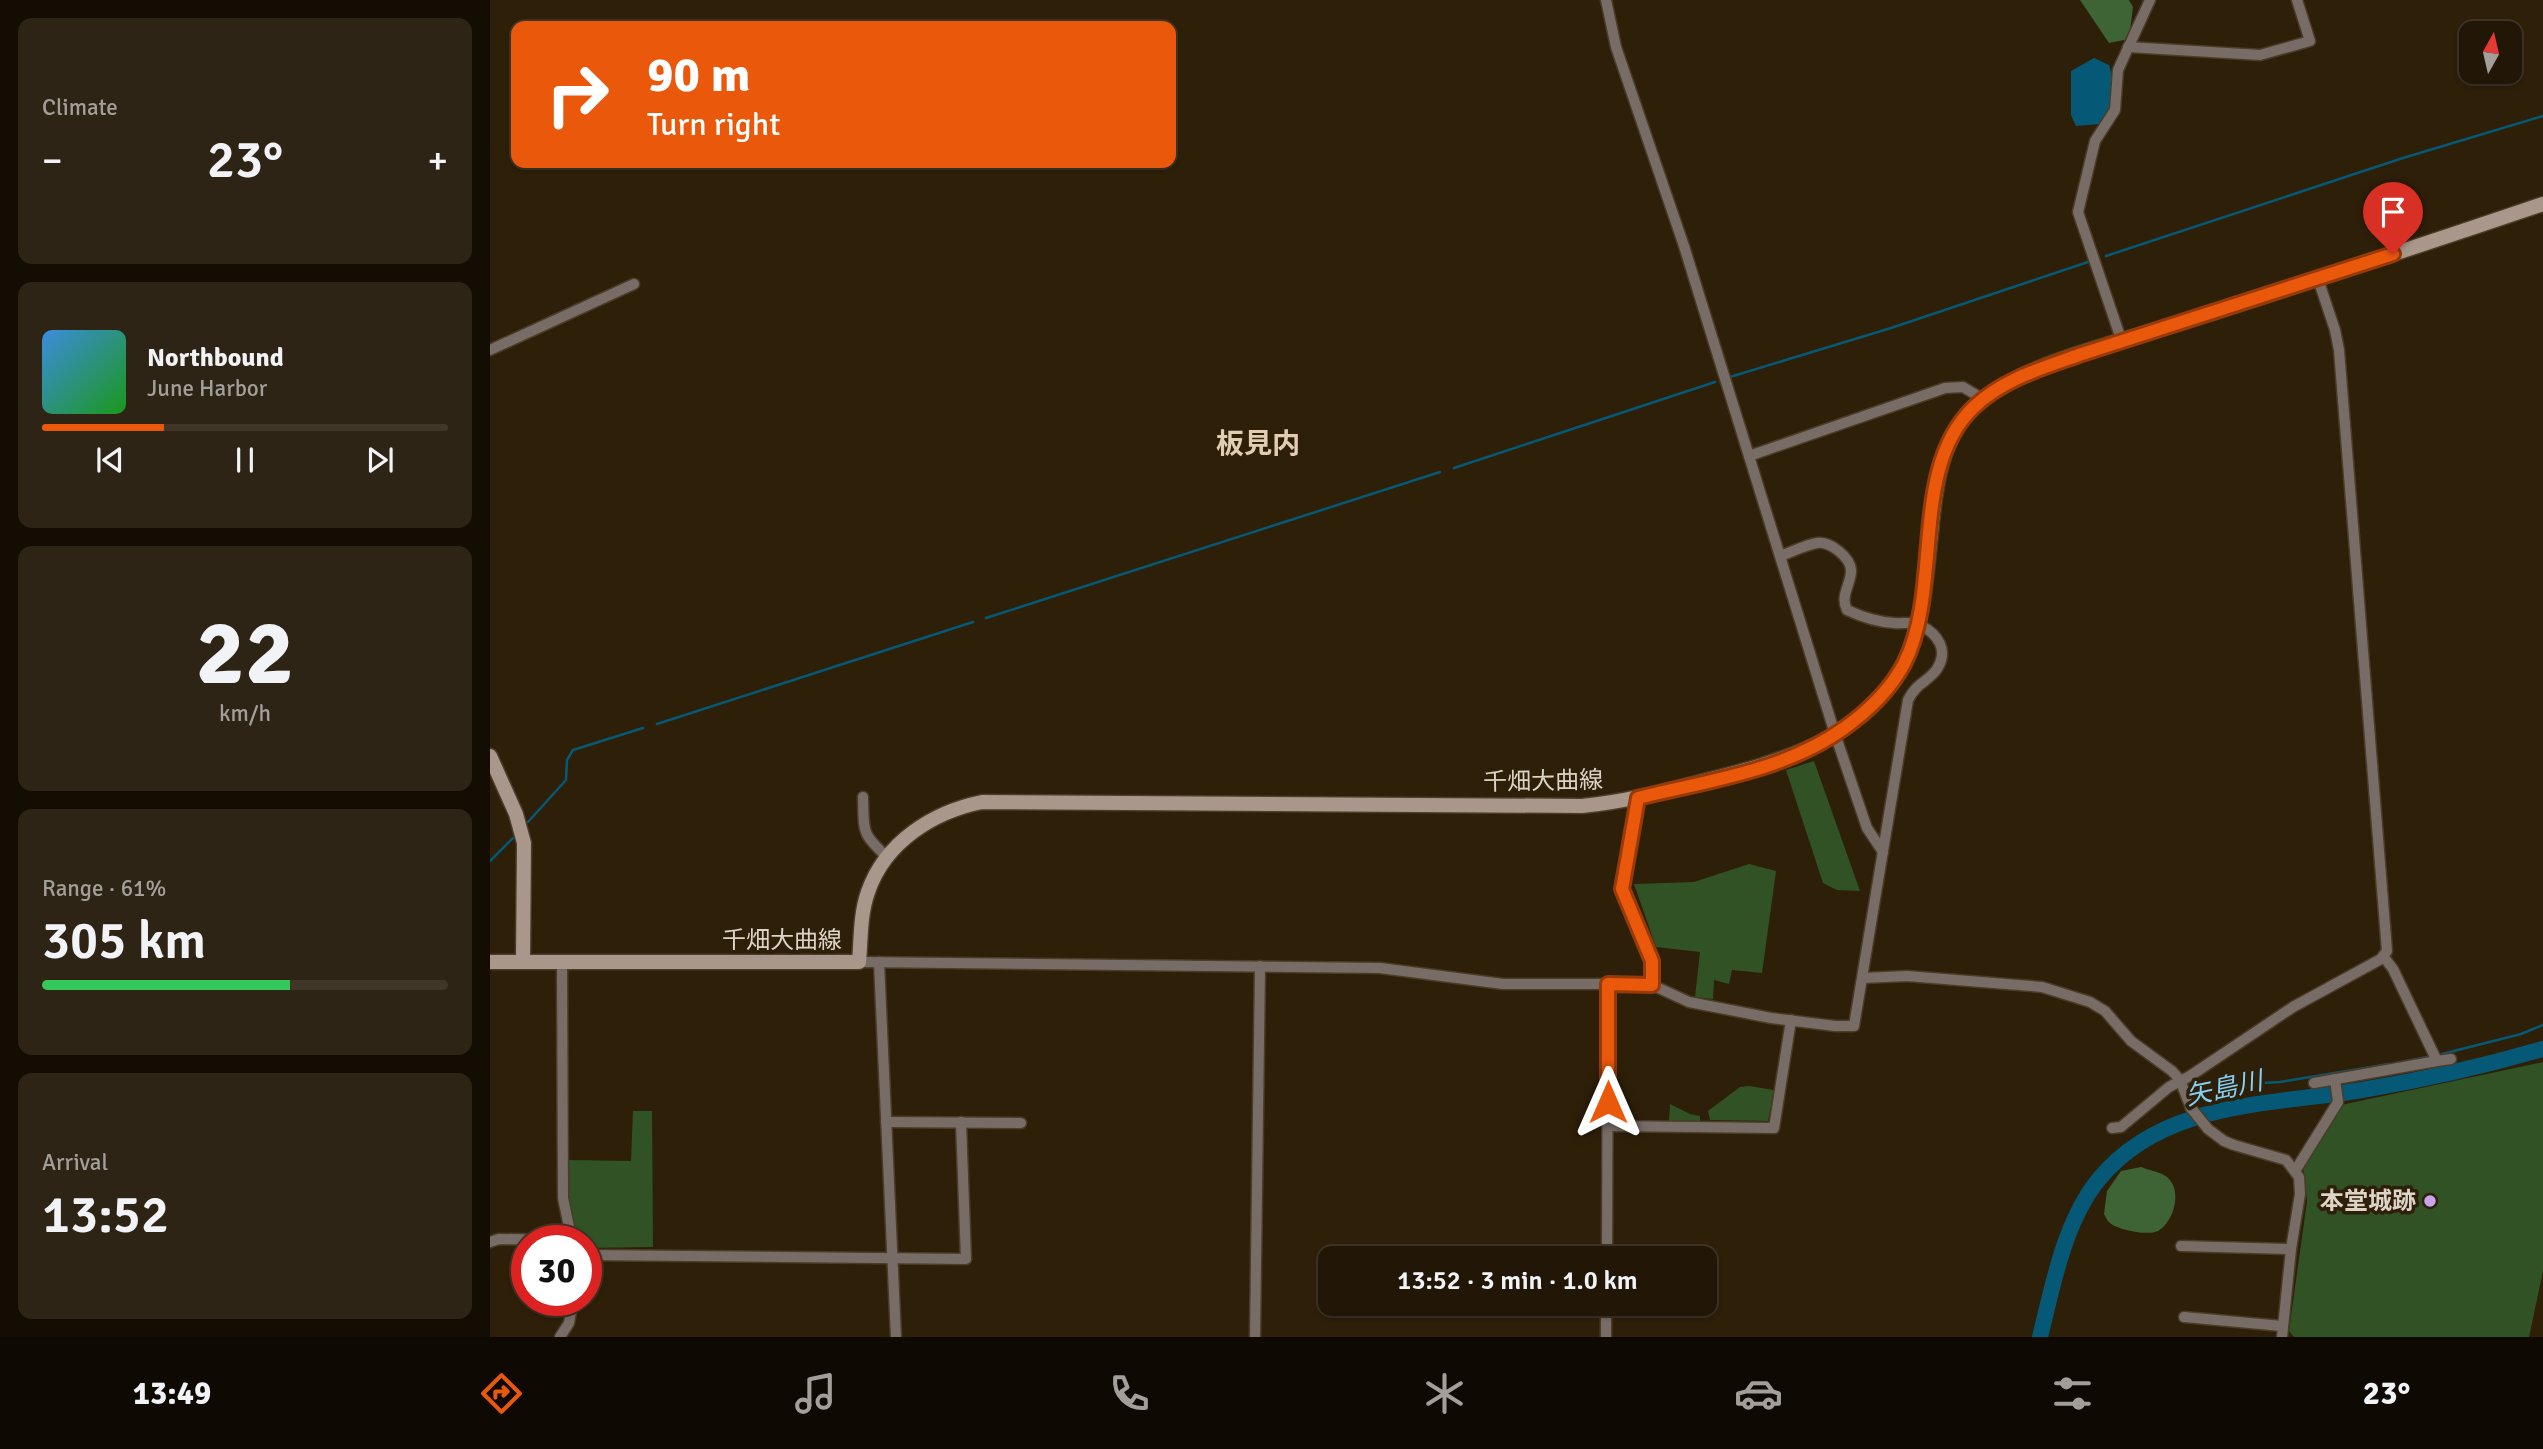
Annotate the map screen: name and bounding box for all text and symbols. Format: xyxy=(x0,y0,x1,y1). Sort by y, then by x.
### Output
north arrow xyxy=(2459,21,2522,84)
map controls xyxy=(2459,21,2522,84)
text: 90 m xyxy=(647,45,750,105)
icon: right xyxy=(532,49,623,140)
text: Climate xyxy=(42,93,118,122)
text: Turn right xyxy=(647,105,780,144)
text: 23° xyxy=(207,128,283,192)
text: − xyxy=(42,137,63,184)
text: + xyxy=(427,137,448,184)
pin xyxy=(2363,182,2423,254)
icon: arrive xyxy=(2374,193,2412,231)
text: Northbound xyxy=(147,342,284,374)
text: June Harbor xyxy=(147,374,267,403)
district label: 板見内 xyxy=(1216,427,1300,461)
icon: previous xyxy=(91,441,129,479)
icon: pause xyxy=(226,441,264,479)
icon: next xyxy=(361,441,399,479)
text: 22 xyxy=(196,597,294,710)
text: km/h xyxy=(219,699,271,728)
street label: 千畑大曲線 xyxy=(1483,765,1603,797)
text: Range · 61% xyxy=(42,874,166,903)
text: 305 km xyxy=(42,909,206,973)
street label: 千畑大曲線 xyxy=(722,925,842,955)
position arrow xyxy=(1571,1065,1645,1139)
water label: 矢島川 xyxy=(2183,1065,2269,1113)
text: Arrival xyxy=(42,1148,108,1177)
text: 13:52 xyxy=(42,1183,169,1247)
place label: 本堂城跡 xyxy=(2320,1186,2416,1216)
marker: 本堂城跡 xyxy=(2422,1193,2438,1209)
speed limit sign: 30 xyxy=(511,1225,602,1316)
text: 13:52 · 3 min · 1.0 km xyxy=(1397,1265,1638,1297)
icon: directions xyxy=(477,1369,526,1418)
icon: music xyxy=(791,1369,840,1418)
icon: phone xyxy=(1105,1369,1154,1418)
icon: climate xyxy=(1420,1369,1469,1418)
icon: car xyxy=(1734,1369,1783,1418)
icon: filters xyxy=(2048,1369,2097,1418)
text: 13:49 xyxy=(133,1374,211,1413)
text: 23° xyxy=(2363,1374,2410,1413)

